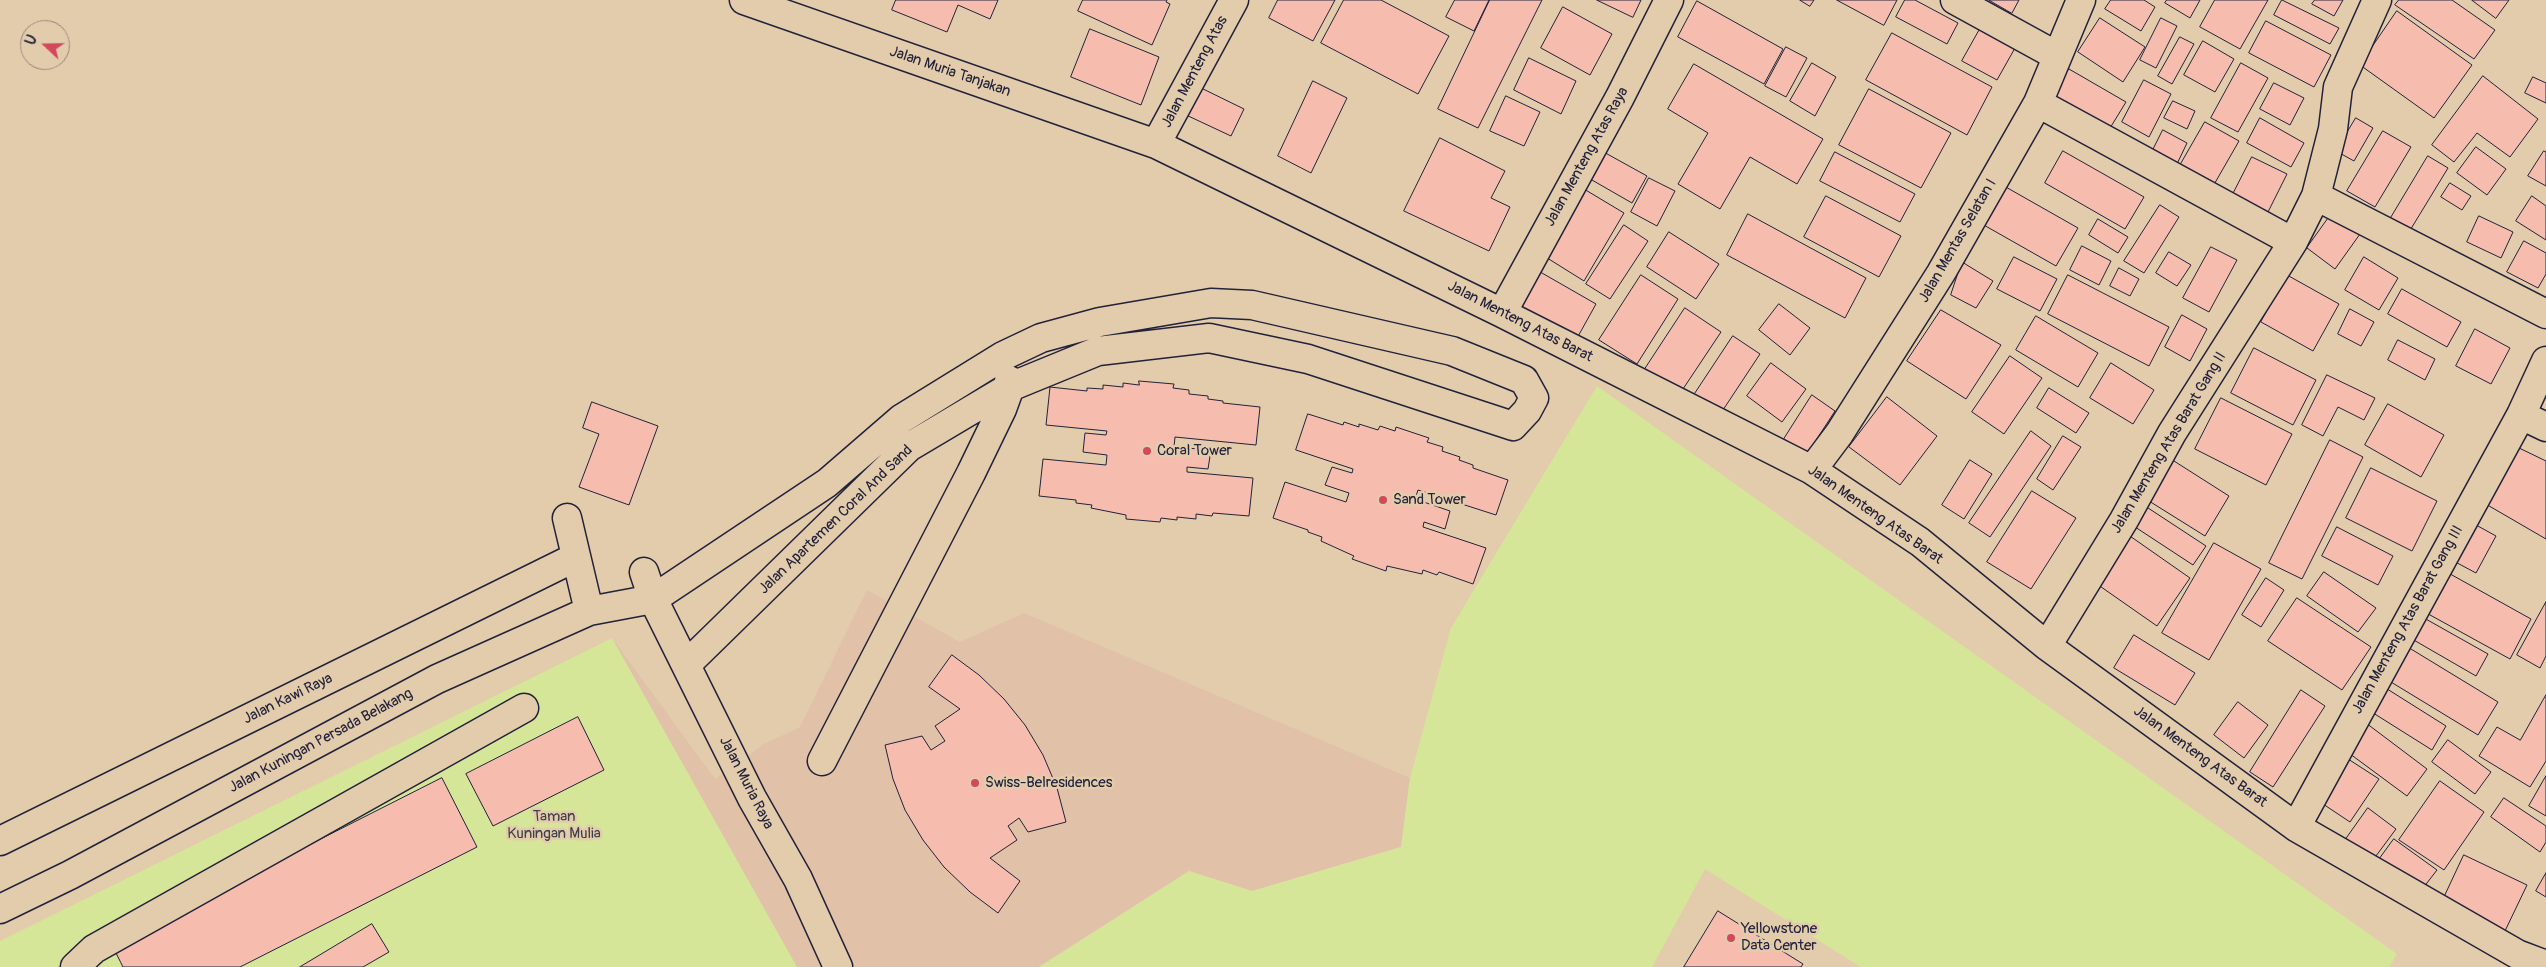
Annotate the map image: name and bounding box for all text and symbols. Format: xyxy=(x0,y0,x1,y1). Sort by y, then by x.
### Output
street label: Jalan Menteng Atas xyxy=(1158,13,1232,131)
north arrow xyxy=(20,20,70,70)
text: U xyxy=(22,32,41,47)
street label: Jalan Muria Tanjakan xyxy=(887,43,1013,101)
street label: Jalan Menteng Atas Raya xyxy=(1541,84,1633,230)
street label: Jalan Mentas Selatan I xyxy=(1915,176,2001,306)
street label: Jalan Menteng Atas Barat xyxy=(1444,277,1596,367)
street label: Jalan Menteng Atas Barat Gang II xyxy=(2108,349,2230,537)
street label: Jalan Apartemen Coral And Sand xyxy=(755,442,917,598)
place label: Coral Tower xyxy=(1157,442,1232,460)
marker: Coral Tower xyxy=(1141,445,1153,457)
street label: Jalan Menteng Atas Barat xyxy=(1804,462,1946,568)
place label: Sand Tower xyxy=(1393,491,1466,509)
marker: Sand Tower xyxy=(1377,494,1389,506)
street label: Jalan Menteng Atas Barat Gang III xyxy=(2349,523,2467,717)
street label: Jalan Kawi Raya xyxy=(240,670,336,728)
street label: Jalan Kuningan Persada Belakang xyxy=(226,685,416,797)
street label: Jalan Menteng Atas Barat xyxy=(2130,702,2270,812)
street label: Jalan Muria Raya xyxy=(715,734,777,832)
place label: Swiss-Belresidences xyxy=(985,774,1112,792)
marker: Swiss-Belresidences xyxy=(969,777,981,789)
park label: Taman Kuningan Mulia xyxy=(507,808,601,843)
place label: Yellowstone Data Center xyxy=(1741,920,1817,955)
marker: Yellowstone Data Center xyxy=(1725,932,1737,944)

